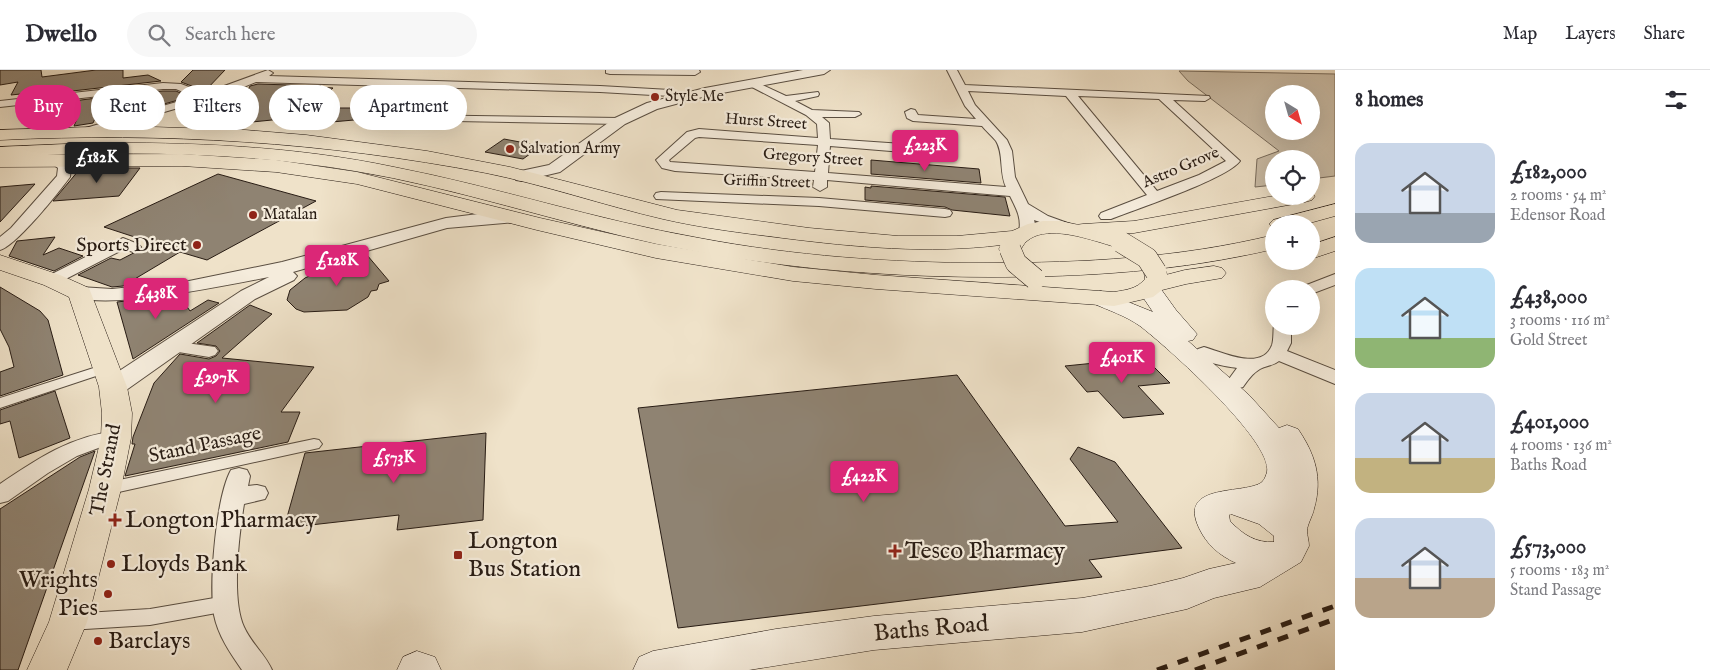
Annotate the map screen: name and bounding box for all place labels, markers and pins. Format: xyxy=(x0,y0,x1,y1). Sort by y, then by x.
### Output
place label: Style Me xyxy=(665,87,724,107)
marker: Style Me xyxy=(649,91,661,103)
pin: £223K xyxy=(890,129,960,172)
place label: Salvation Army xyxy=(520,139,620,159)
pin: £182K xyxy=(62,142,132,184)
marker: Salvation Army xyxy=(504,143,516,155)
place label: Matalan xyxy=(263,205,318,225)
marker: Matalan xyxy=(247,209,259,221)
place label: Sports Direct xyxy=(76,233,187,258)
marker: Sports Direct xyxy=(191,239,203,251)
pin: £128K xyxy=(302,244,372,287)
pin: £438K xyxy=(121,278,191,320)
pin: £401K xyxy=(1087,342,1157,384)
pin: £297K xyxy=(181,362,251,404)
pin: £573K xyxy=(359,442,429,484)
pin: £422K xyxy=(829,460,899,503)
place label: Longton Pharmacy xyxy=(125,505,317,536)
marker: Longton Pharmacy xyxy=(109,514,121,526)
place label: Longton Bus Station xyxy=(468,526,581,585)
place label: Tesco Pharmacy xyxy=(905,536,1065,567)
marker: Tesco Pharmacy xyxy=(889,545,901,557)
place label: Lloyds Bank xyxy=(121,549,247,580)
marker: Longton Bus Station xyxy=(452,549,464,561)
marker: Lloyds Bank xyxy=(105,558,117,570)
place label: Wrights Pies xyxy=(19,565,98,624)
marker: Wrights Pies xyxy=(102,588,114,600)
place label: Barclays xyxy=(108,626,190,657)
marker: Barclays xyxy=(92,635,104,647)

